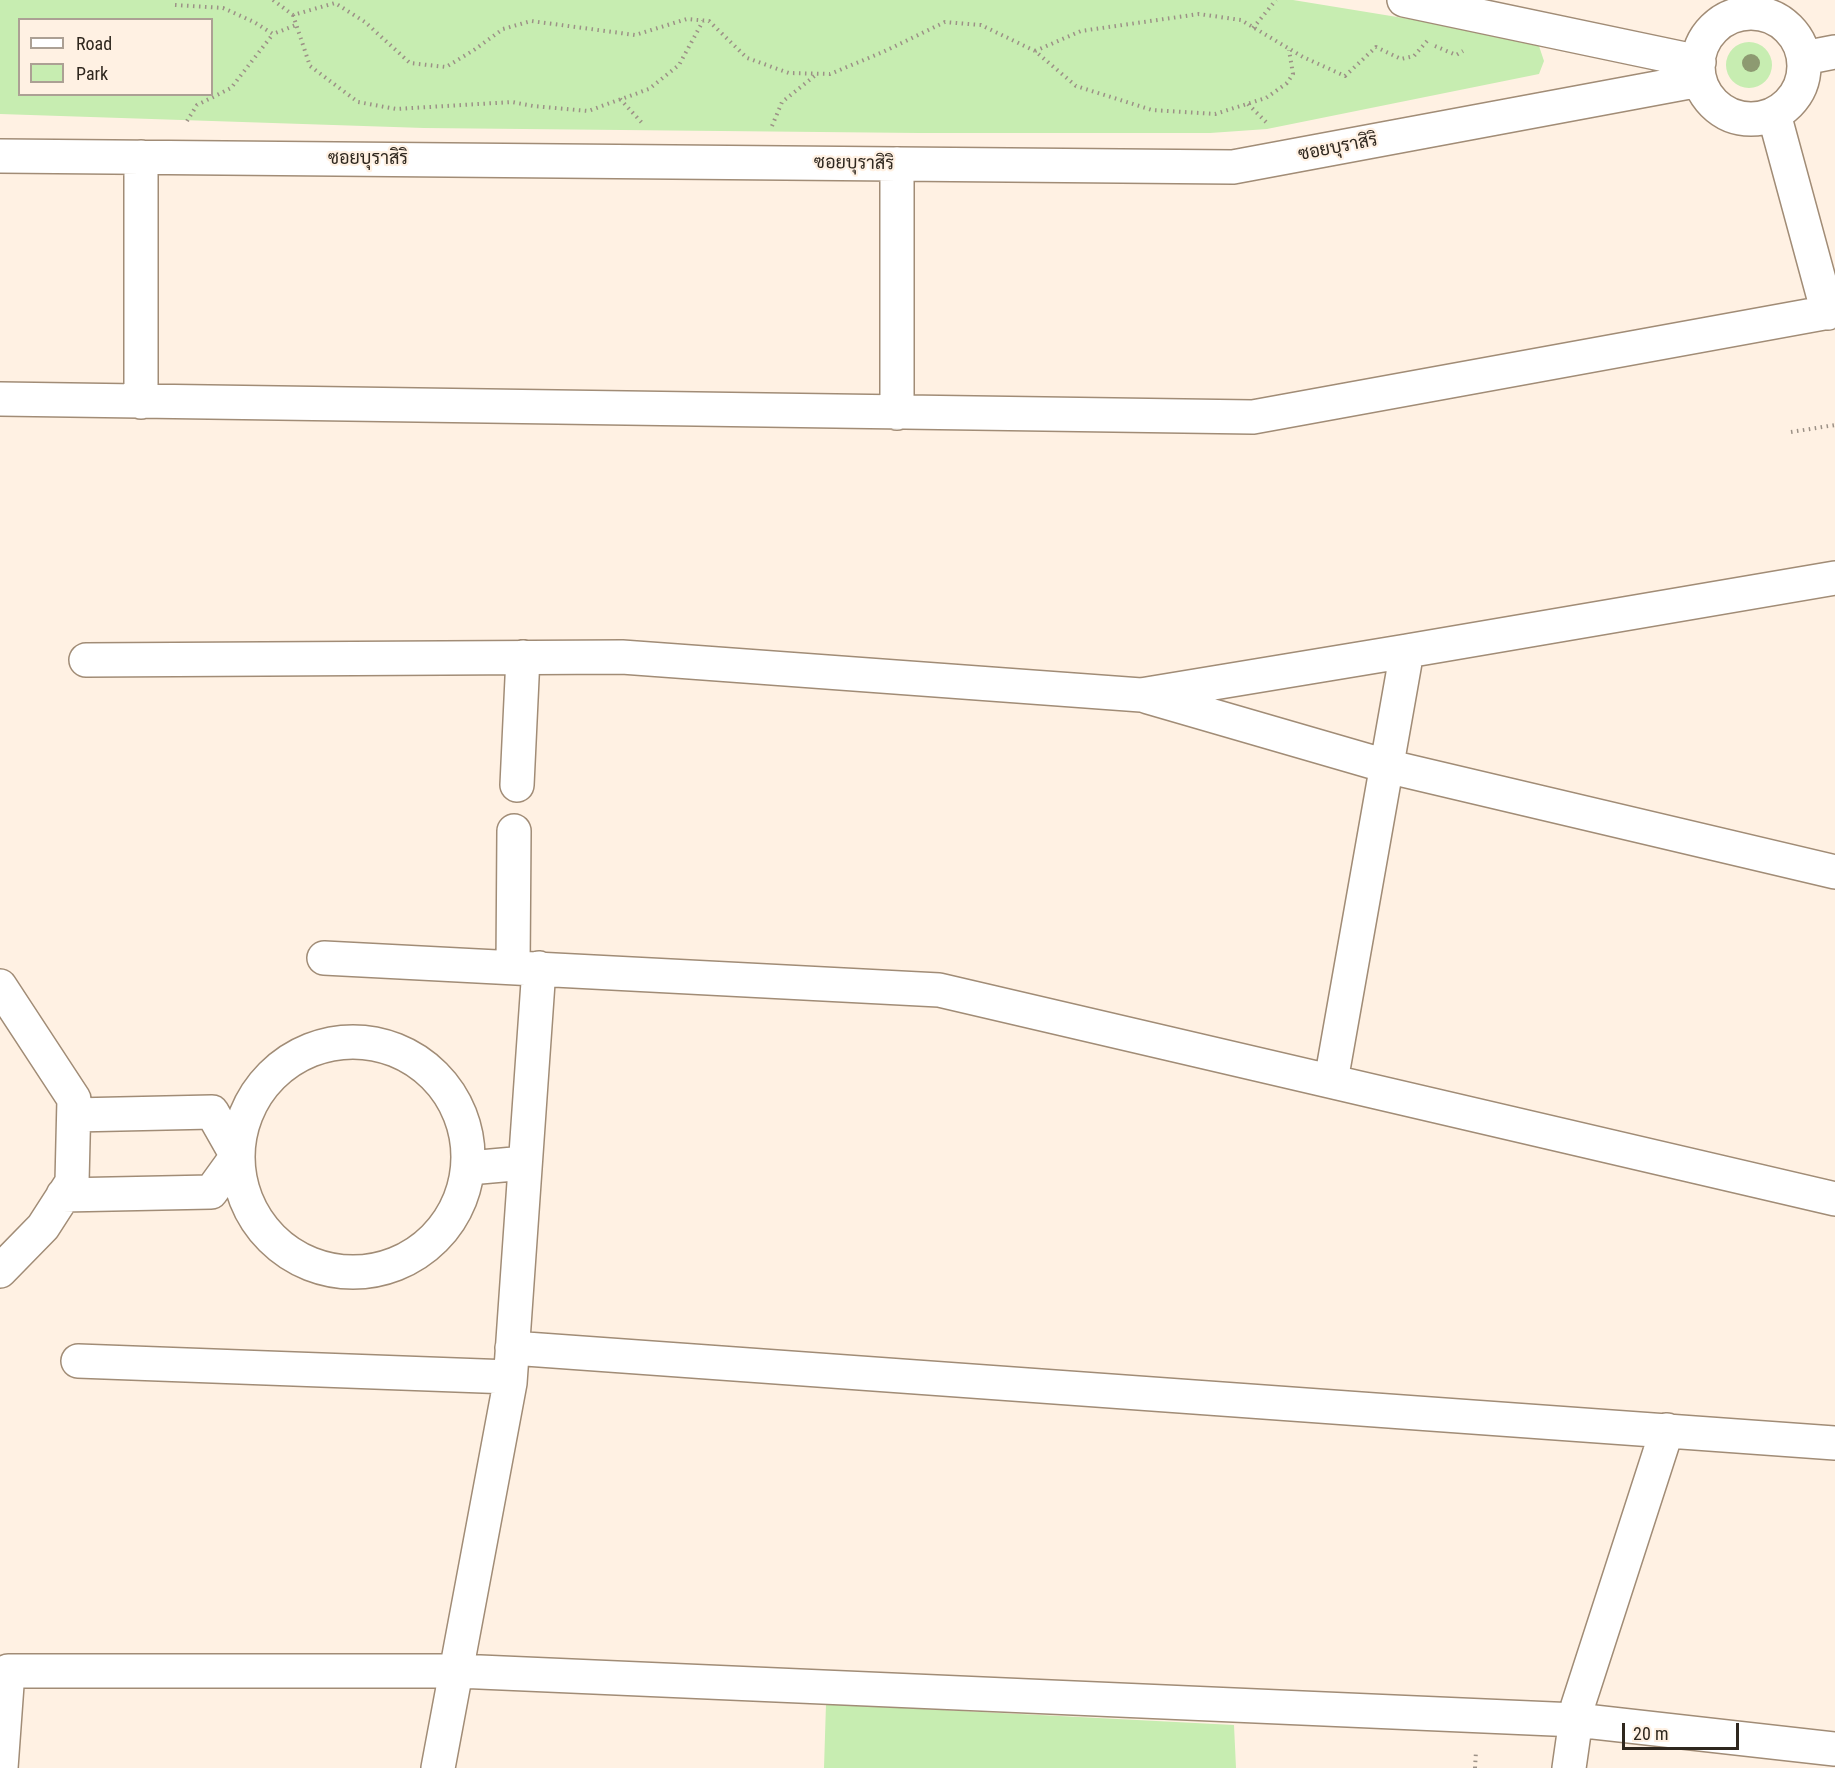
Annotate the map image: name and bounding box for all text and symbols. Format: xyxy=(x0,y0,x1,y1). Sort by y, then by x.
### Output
legend xyxy=(18,18,213,96)
text: Road xyxy=(76,33,112,54)
text: Park xyxy=(76,63,108,84)
street label: ซอยบุราสิริ xyxy=(1297,130,1379,166)
street label: ซอยบุราสิริ xyxy=(328,148,408,170)
street label: ซอยบุราสิริ xyxy=(814,153,894,175)
scale bar xyxy=(1625,1711,1742,1749)
text: 20 m xyxy=(1633,1723,1668,1744)

